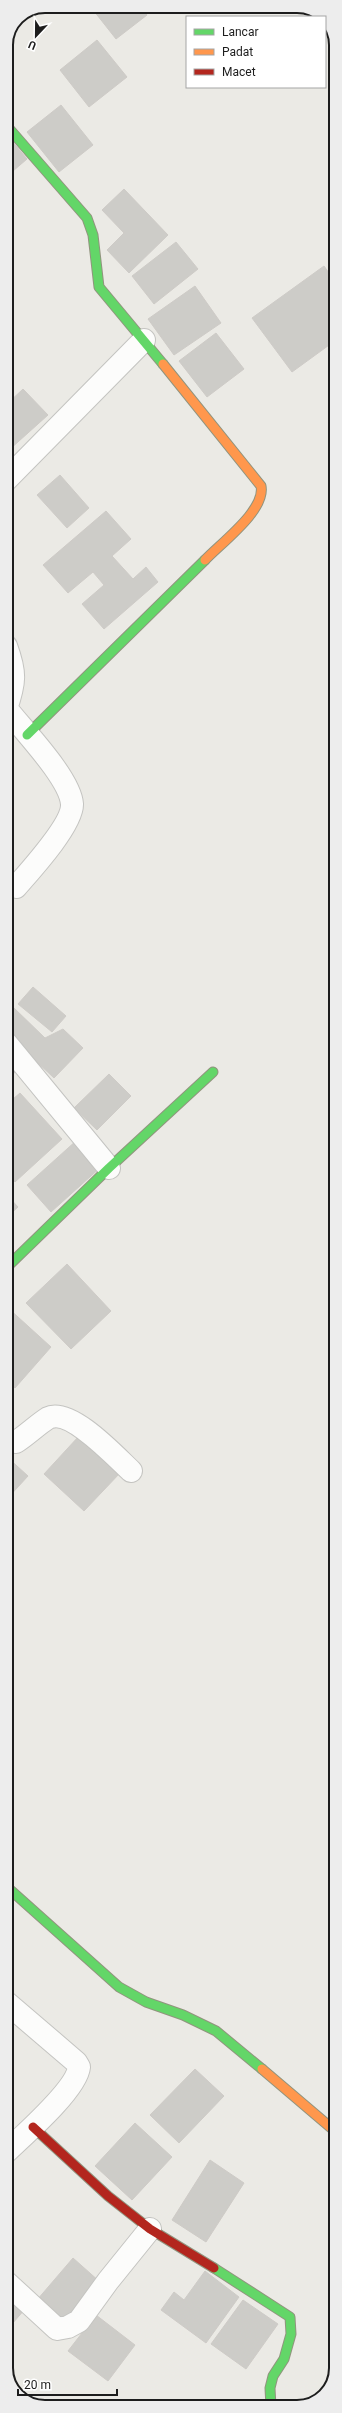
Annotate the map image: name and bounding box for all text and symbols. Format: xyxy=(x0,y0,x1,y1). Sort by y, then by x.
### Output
north arrow xyxy=(16,16,56,56)
legend xyxy=(186,16,326,88)
text: Lancar xyxy=(222,25,259,39)
text: U xyxy=(27,37,38,52)
text: Padat xyxy=(222,45,253,59)
text: Macet xyxy=(222,65,256,79)
scale bar xyxy=(18,2371,117,2397)
text: 20 m xyxy=(24,2378,51,2392)

